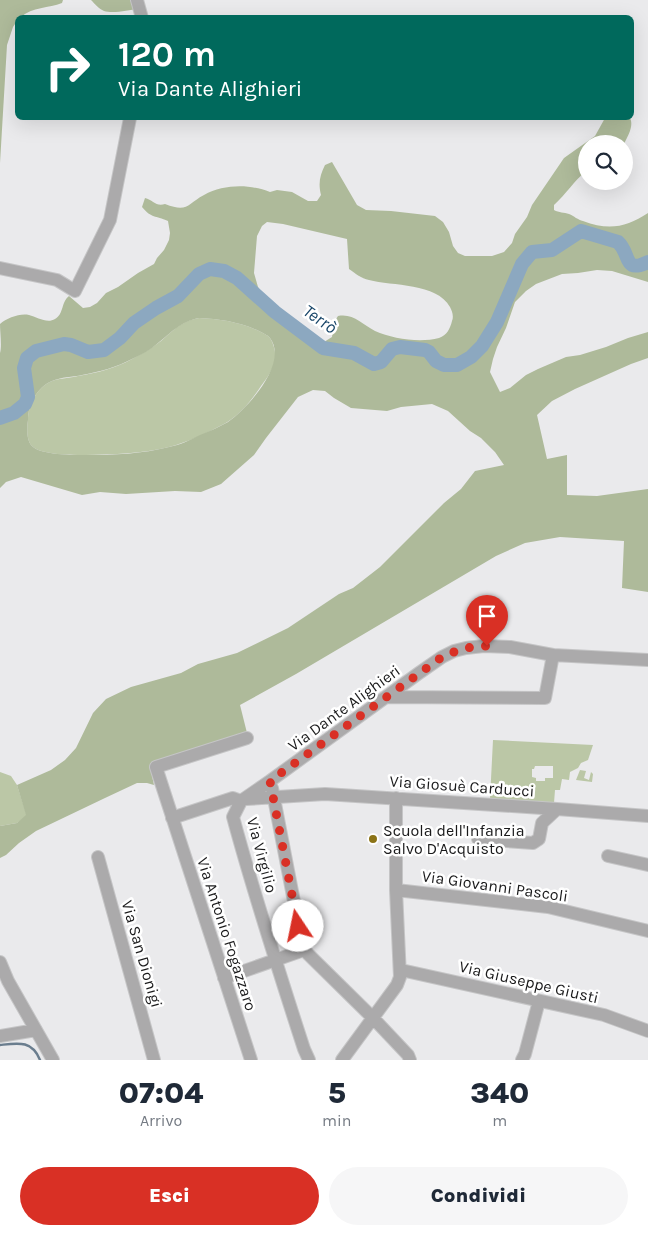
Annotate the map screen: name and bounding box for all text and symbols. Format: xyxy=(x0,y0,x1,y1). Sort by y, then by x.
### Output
text: 120 m xyxy=(118,34,216,75)
icon: right xyxy=(35,35,100,100)
text: Via Dante Alighieri xyxy=(118,76,302,102)
map controls xyxy=(578,135,633,190)
button: search xyxy=(578,135,633,190)
water label: Terrò xyxy=(299,300,341,339)
pin xyxy=(466,595,508,646)
icon: arrive xyxy=(473,602,501,630)
street label: Via Dante Alighieri xyxy=(284,661,404,755)
street label: Via Giosuè Carducci xyxy=(389,771,535,801)
street label: Via Virgilio xyxy=(243,815,281,895)
place label: Scuola dell'Infanzia Salvo D'Acquisto xyxy=(383,821,525,858)
marker: Scuola dell'Infanzia Salvo D'Acquisto xyxy=(367,833,379,845)
street label: Via Antonio Fogazzaro xyxy=(193,855,261,1013)
street label: Via Giovanni Pascoli xyxy=(421,866,569,906)
street label: Via San Dionigi xyxy=(118,898,166,1010)
position arrow xyxy=(271,899,323,951)
street label: Via Giuseppe Giusti xyxy=(457,957,601,1007)
text: 07:04 xyxy=(119,1075,203,1111)
text: 5 xyxy=(328,1075,346,1111)
text: 340 xyxy=(470,1075,529,1111)
text: Arrivo xyxy=(140,1111,182,1130)
text: min xyxy=(322,1111,352,1130)
text: m xyxy=(492,1111,507,1130)
button: Esci xyxy=(20,1167,319,1225)
button: Condividi xyxy=(329,1167,628,1225)

